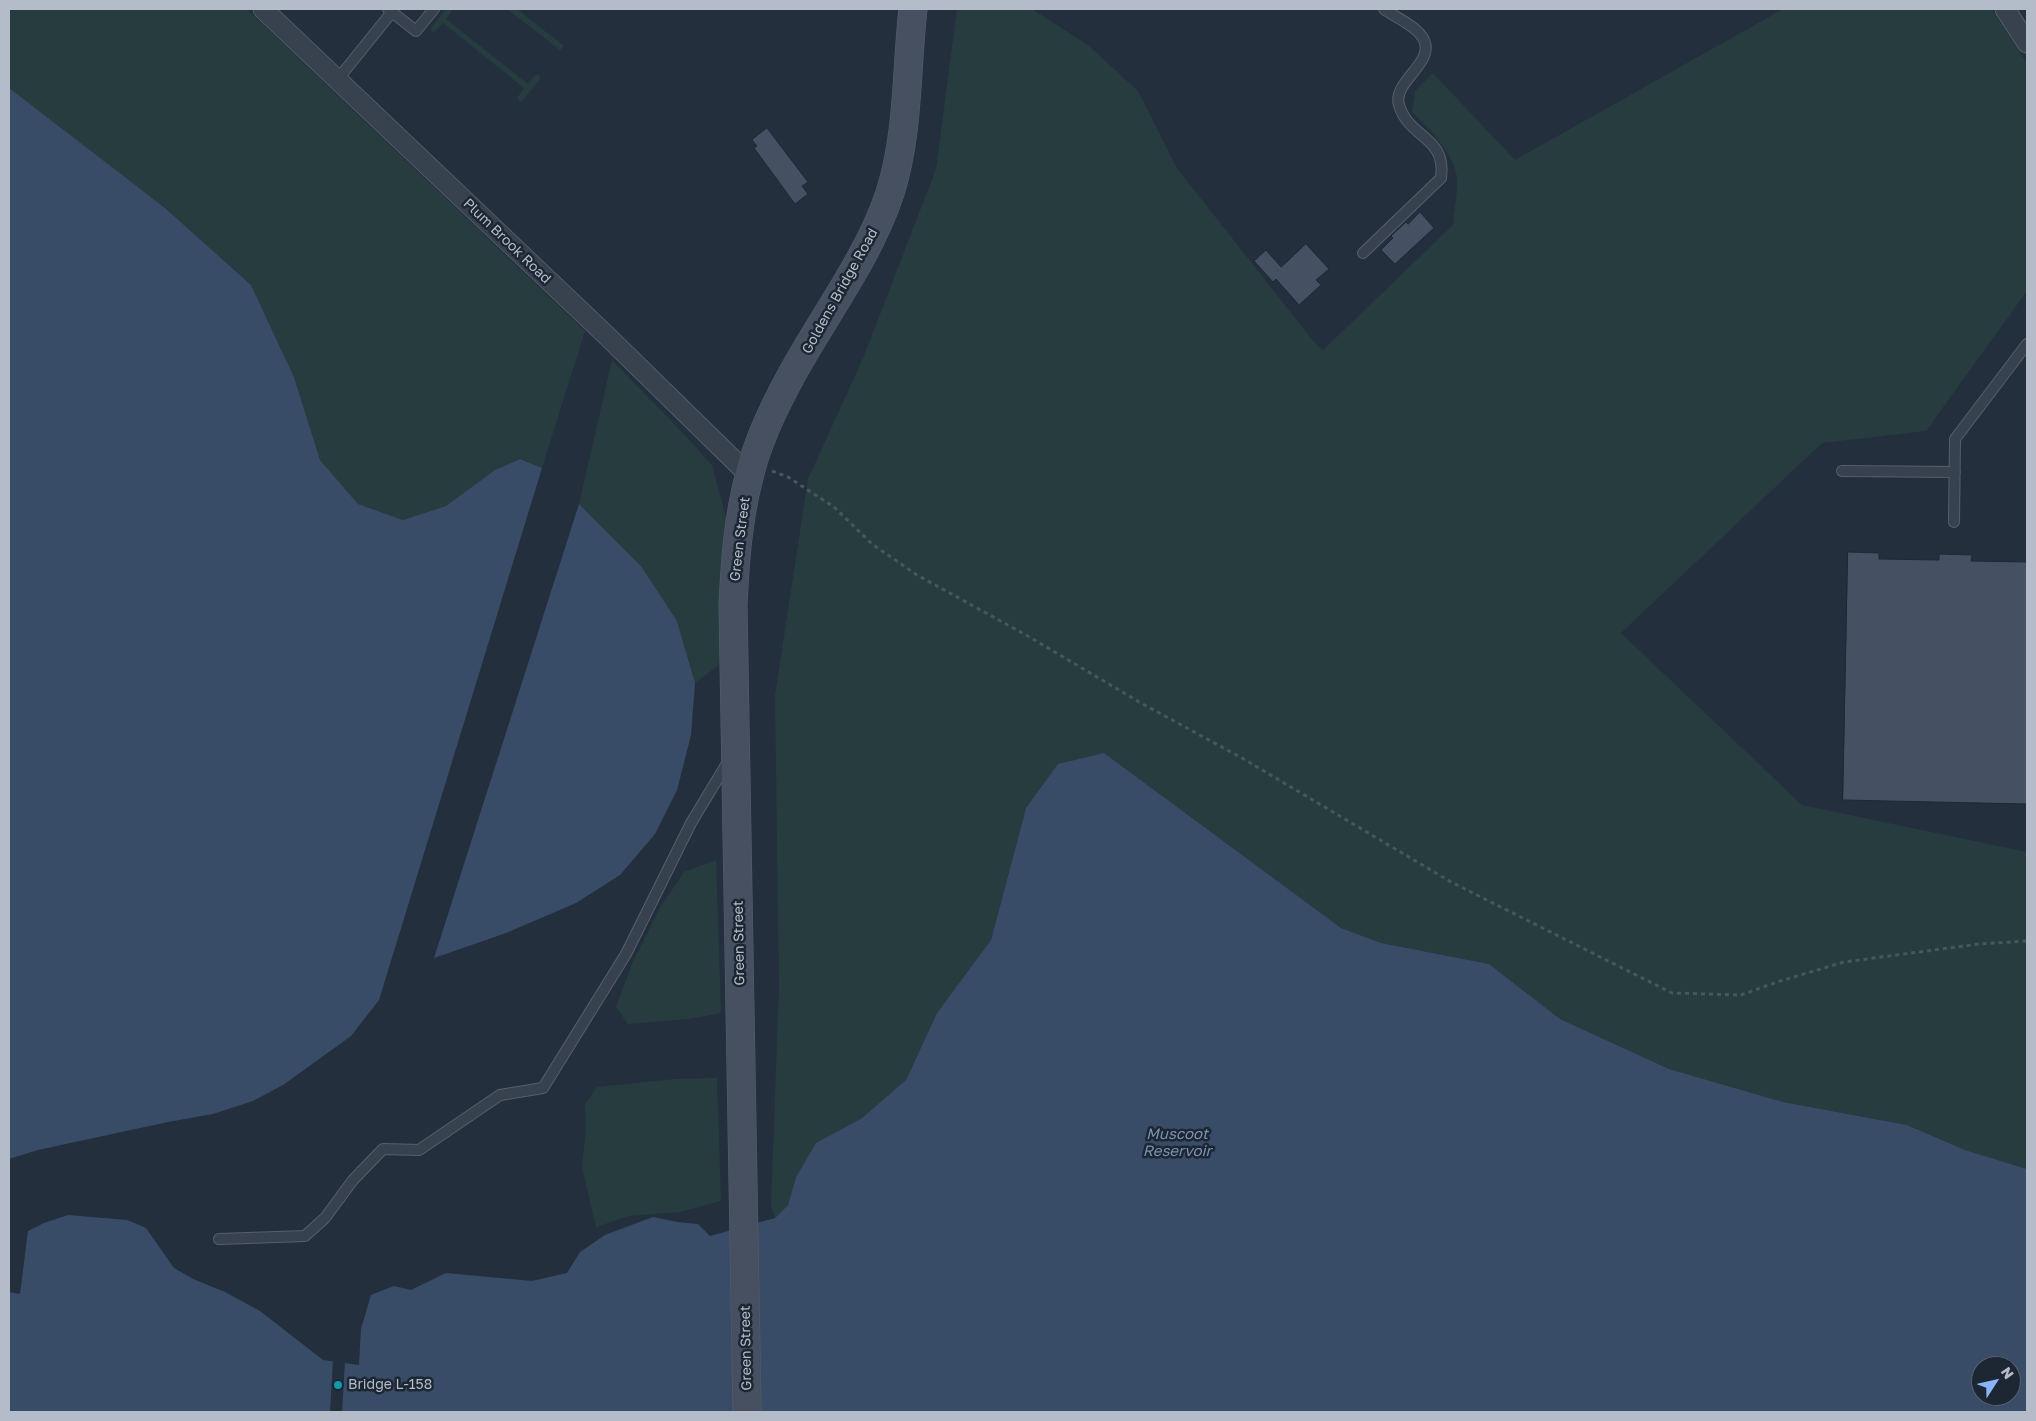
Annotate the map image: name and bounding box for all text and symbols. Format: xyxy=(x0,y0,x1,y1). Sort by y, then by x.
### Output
street label: Plum Brook Road xyxy=(460,195,554,287)
street label: Goldens Bridge Road xyxy=(799,225,881,357)
street label: Green Street xyxy=(726,496,754,582)
street label: Green Street xyxy=(730,900,748,986)
water label: Muscoot Reservoir xyxy=(1143,1125,1211,1160)
street label: Green Street xyxy=(737,1305,755,1391)
north arrow xyxy=(1971,1356,2021,1406)
text: N xyxy=(1998,1363,2018,1382)
place label: Bridge L-158 xyxy=(348,1377,432,1393)
marker: Bridge L-158 xyxy=(332,1379,344,1391)

